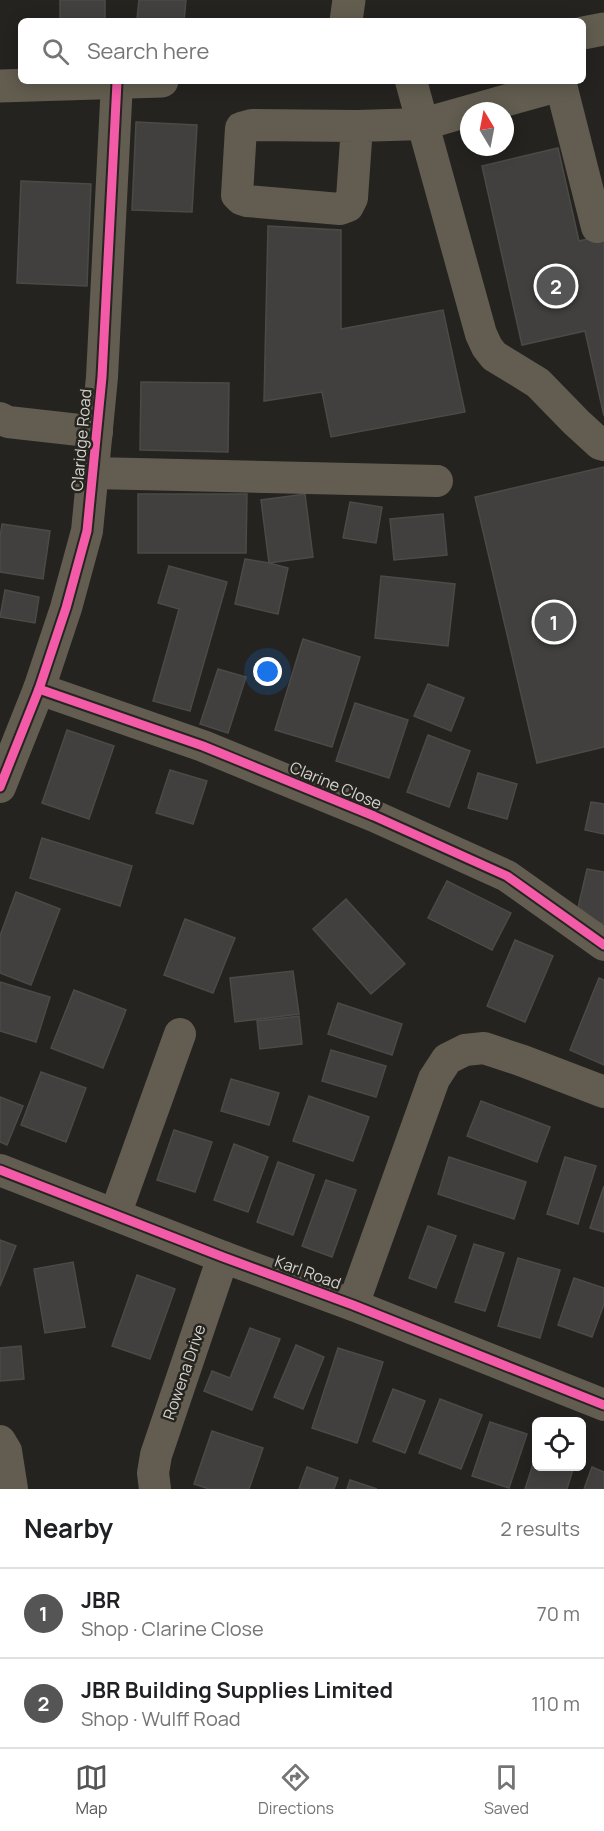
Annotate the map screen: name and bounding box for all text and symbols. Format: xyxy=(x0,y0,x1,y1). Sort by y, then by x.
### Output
search box xyxy=(18,18,586,84)
icon: search xyxy=(39,35,72,68)
text: Search here xyxy=(87,36,209,66)
north arrow xyxy=(460,102,514,156)
pin: 2 xyxy=(536,264,576,308)
street label: Claridge Road xyxy=(66,388,96,492)
pin: 1 xyxy=(534,600,574,644)
your location xyxy=(253,657,282,686)
street label: Clarine Close xyxy=(287,756,385,814)
street label: Karl Road xyxy=(272,1250,344,1294)
street label: Rowena Drive xyxy=(157,1321,211,1423)
map controls xyxy=(532,1417,586,1471)
button: locate xyxy=(532,1417,586,1471)
text: Nearby xyxy=(24,1510,113,1546)
text: 2 results xyxy=(500,1515,580,1542)
text: JBR xyxy=(81,1585,120,1615)
text: 1 xyxy=(39,1600,48,1627)
text: 70 m xyxy=(537,1600,580,1627)
text: Shop · Clarine Close xyxy=(81,1615,264,1642)
text: JBR Building Supplies Limited xyxy=(81,1675,393,1705)
text: 2 xyxy=(38,1690,49,1717)
text: 110 m xyxy=(531,1690,580,1717)
text: Shop · Wulff Road xyxy=(81,1705,241,1732)
tab: Map xyxy=(75,1761,108,1819)
tab: Directions xyxy=(258,1761,334,1819)
tab: Saved xyxy=(484,1761,529,1819)

